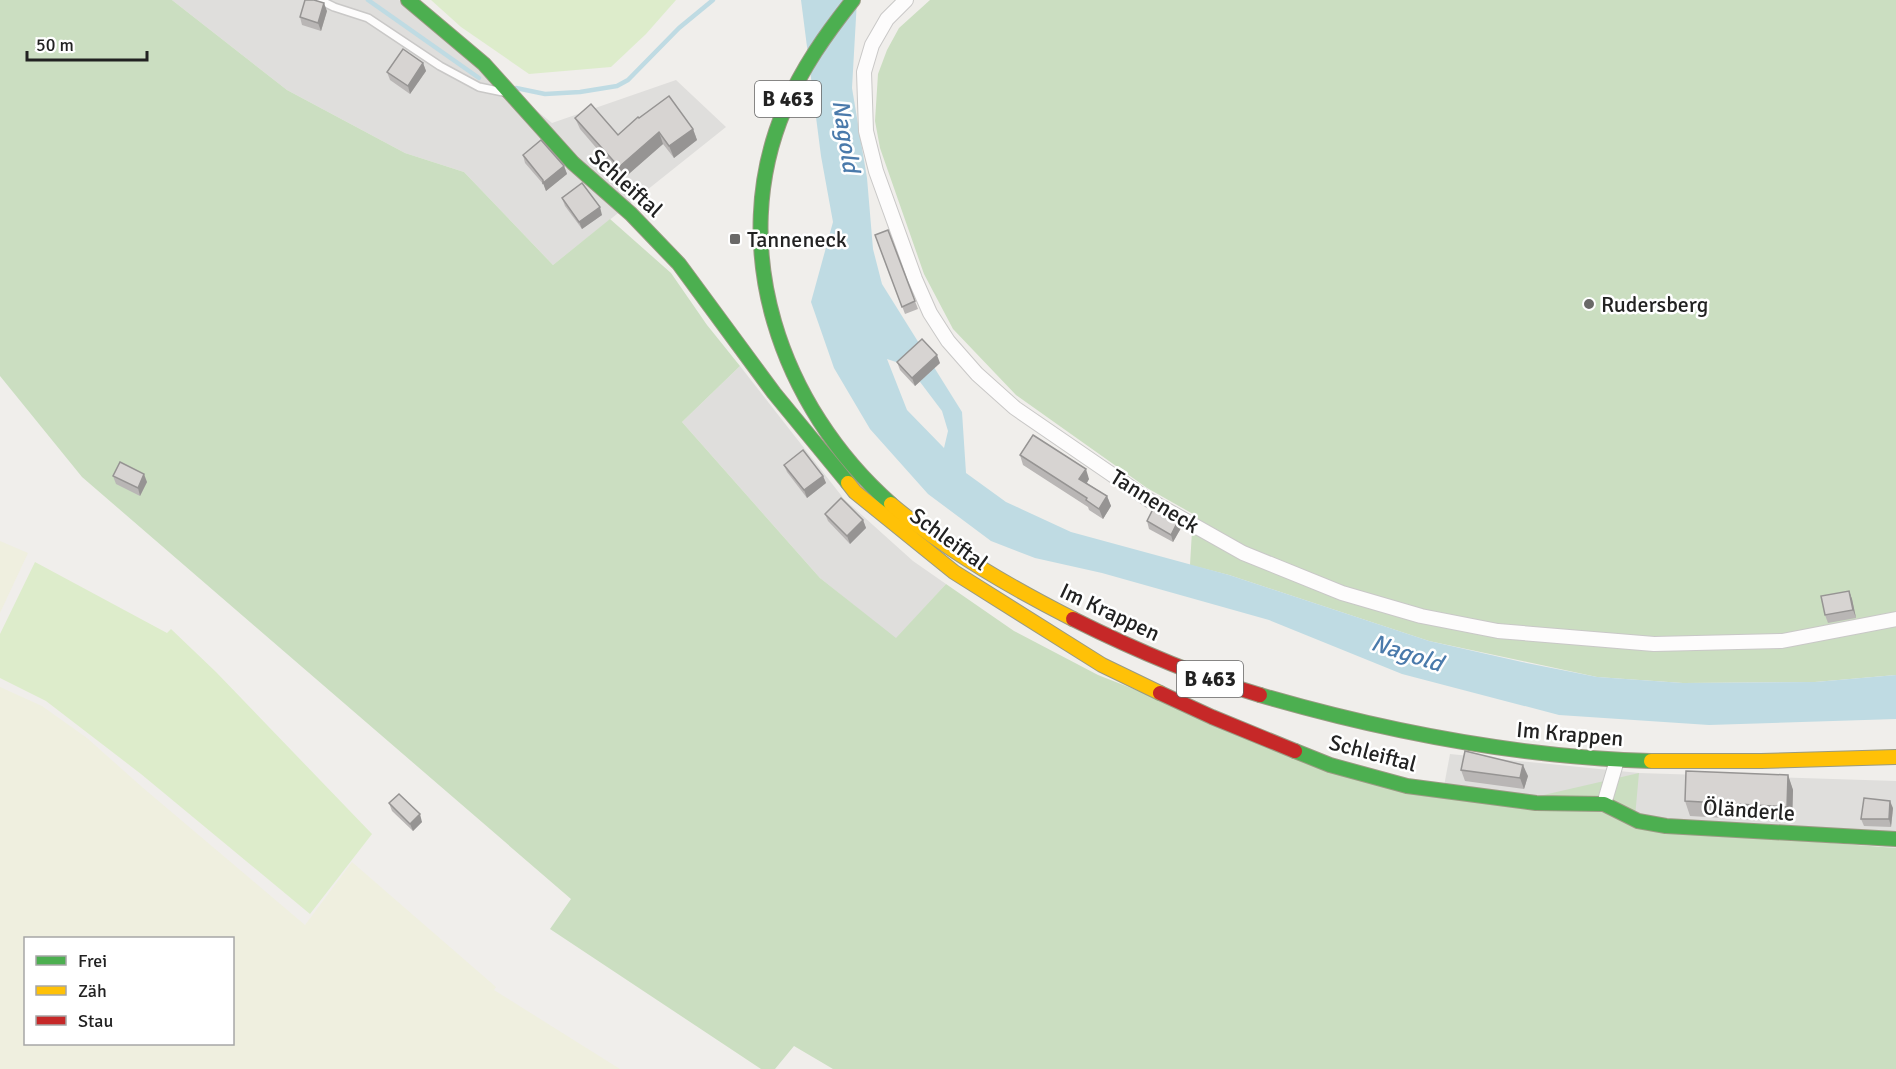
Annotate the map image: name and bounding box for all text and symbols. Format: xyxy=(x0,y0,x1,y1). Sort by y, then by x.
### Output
scale bar xyxy=(27,24,147,62)
text: 50 m xyxy=(36,34,74,56)
road number: B 463 xyxy=(755,81,821,117)
water label: Nagold xyxy=(825,98,867,178)
street label: Schleiftal xyxy=(584,143,668,223)
place label: Tanneneck xyxy=(747,226,847,253)
marker: Tanneneck xyxy=(728,232,742,246)
place label: Rudersberg xyxy=(1601,291,1708,318)
marker: Rudersberg xyxy=(1582,297,1596,311)
street label: Tanneneck xyxy=(1106,463,1204,539)
street label: Schleiftal xyxy=(905,502,993,576)
street label: Im Krappen xyxy=(1056,577,1164,647)
water label: Nagold xyxy=(1368,627,1450,680)
road number: B 463 xyxy=(1177,661,1243,697)
street label: Im Krappen xyxy=(1515,716,1625,752)
street label: Schleiftal xyxy=(1326,728,1420,778)
street label: Öländerle xyxy=(1702,793,1796,827)
legend xyxy=(24,937,234,1045)
text: Frei xyxy=(78,950,107,972)
text: Zäh xyxy=(78,980,107,1002)
text: Stau xyxy=(78,1010,113,1032)

